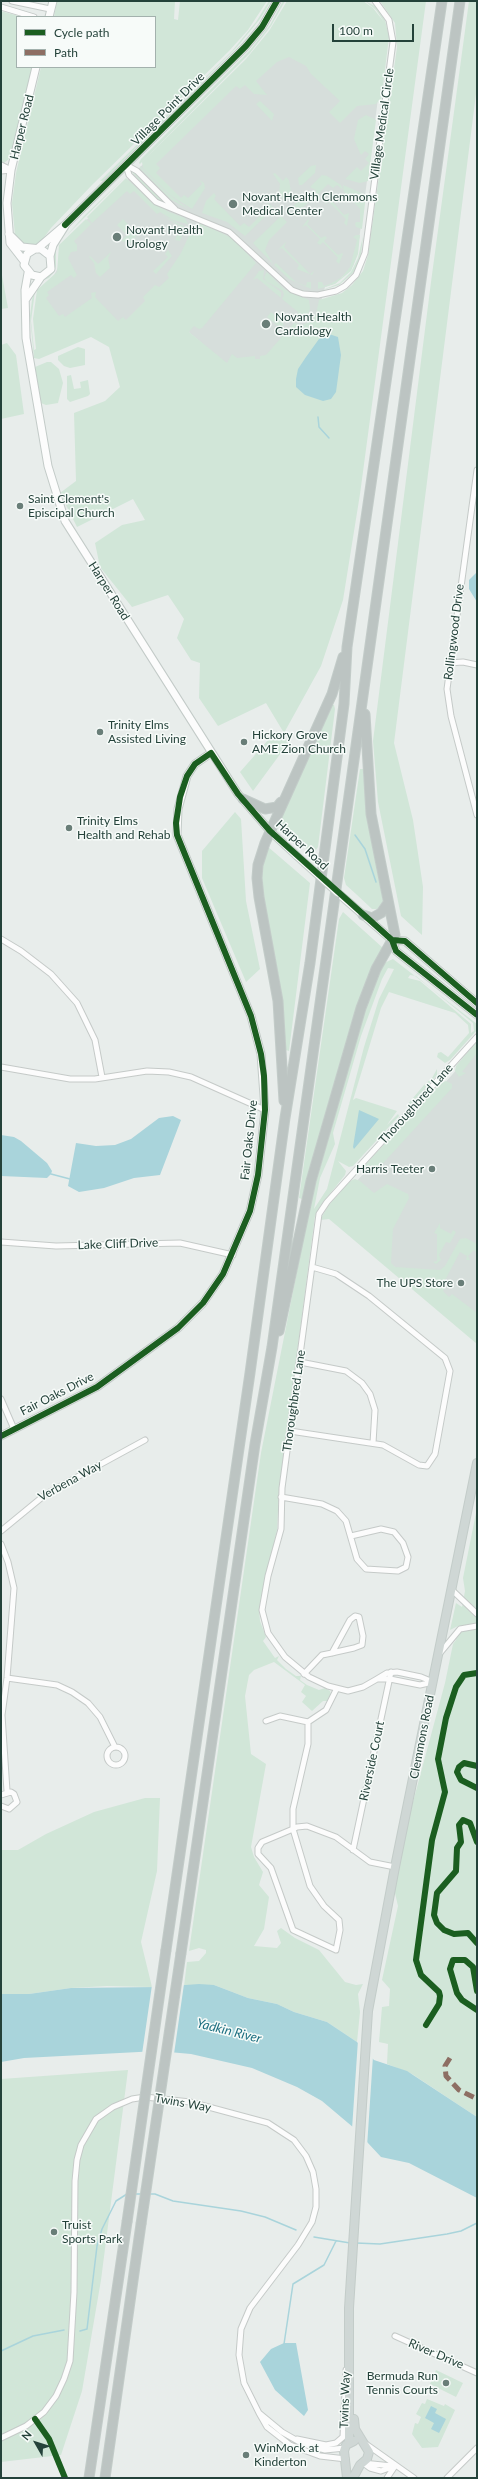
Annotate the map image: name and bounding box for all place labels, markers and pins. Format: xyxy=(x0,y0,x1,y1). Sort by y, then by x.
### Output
place label: Novant Health Clemmons Medical Center xyxy=(242,190,377,218)
marker: Novant Health Clemmons Medical Center xyxy=(227,198,239,210)
place label: Novant Health Urology xyxy=(126,223,203,251)
marker: Novant Health Urology xyxy=(111,231,123,243)
place label: Novant Health Cardiology xyxy=(275,310,352,338)
marker: Novant Health Cardiology xyxy=(260,318,272,330)
place label: Saint Clement's Episcipal Church xyxy=(28,492,115,520)
marker: Saint Clement's Episcipal Church xyxy=(15,501,25,511)
place label: Trinity Elms Assisted Living xyxy=(108,718,186,746)
marker: Trinity Elms Assisted Living xyxy=(95,727,105,737)
place label: Hickory Grove AME Zion Church xyxy=(252,728,346,756)
marker: Hickory Grove AME Zion Church xyxy=(239,737,249,747)
place label: Trinity Elms Health and Rehab xyxy=(77,814,170,842)
marker: Trinity Elms Health and Rehab xyxy=(64,823,74,833)
place label: Harris Teeter xyxy=(356,1162,424,1176)
marker: Harris Teeter xyxy=(427,1164,437,1174)
place label: The UPS Store xyxy=(377,1276,453,1290)
marker: The UPS Store xyxy=(456,1278,466,1288)
place label: Truist Sports Park xyxy=(62,2218,122,2246)
marker: Truist Sports Park xyxy=(49,2227,59,2237)
place label: Bermuda Run Tennis Courts xyxy=(366,2369,438,2397)
marker: Bermuda Run Tennis Courts xyxy=(441,2378,451,2388)
place label: WinMock at Kinderton xyxy=(254,2441,319,2469)
marker: WinMock at Kinderton xyxy=(241,2450,251,2460)

